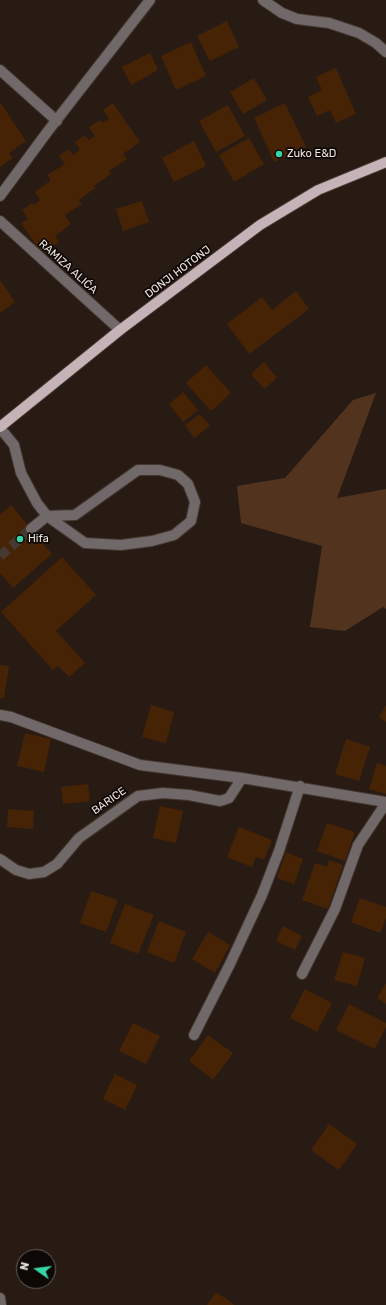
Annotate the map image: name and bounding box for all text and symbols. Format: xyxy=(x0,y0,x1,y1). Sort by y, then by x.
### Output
place label: Zuko E&D xyxy=(287,147,336,161)
marker: Zuko E&D xyxy=(274,149,284,159)
street label: RAMIZA ALIĆA xyxy=(36,237,100,297)
street label: DONJI HOTONJ xyxy=(143,243,213,301)
place label: Hifa xyxy=(28,532,49,546)
marker: Hifa xyxy=(15,534,25,544)
street label: BARICE xyxy=(89,784,129,818)
north arrow xyxy=(16,1249,56,1289)
text: N xyxy=(18,1261,32,1272)

